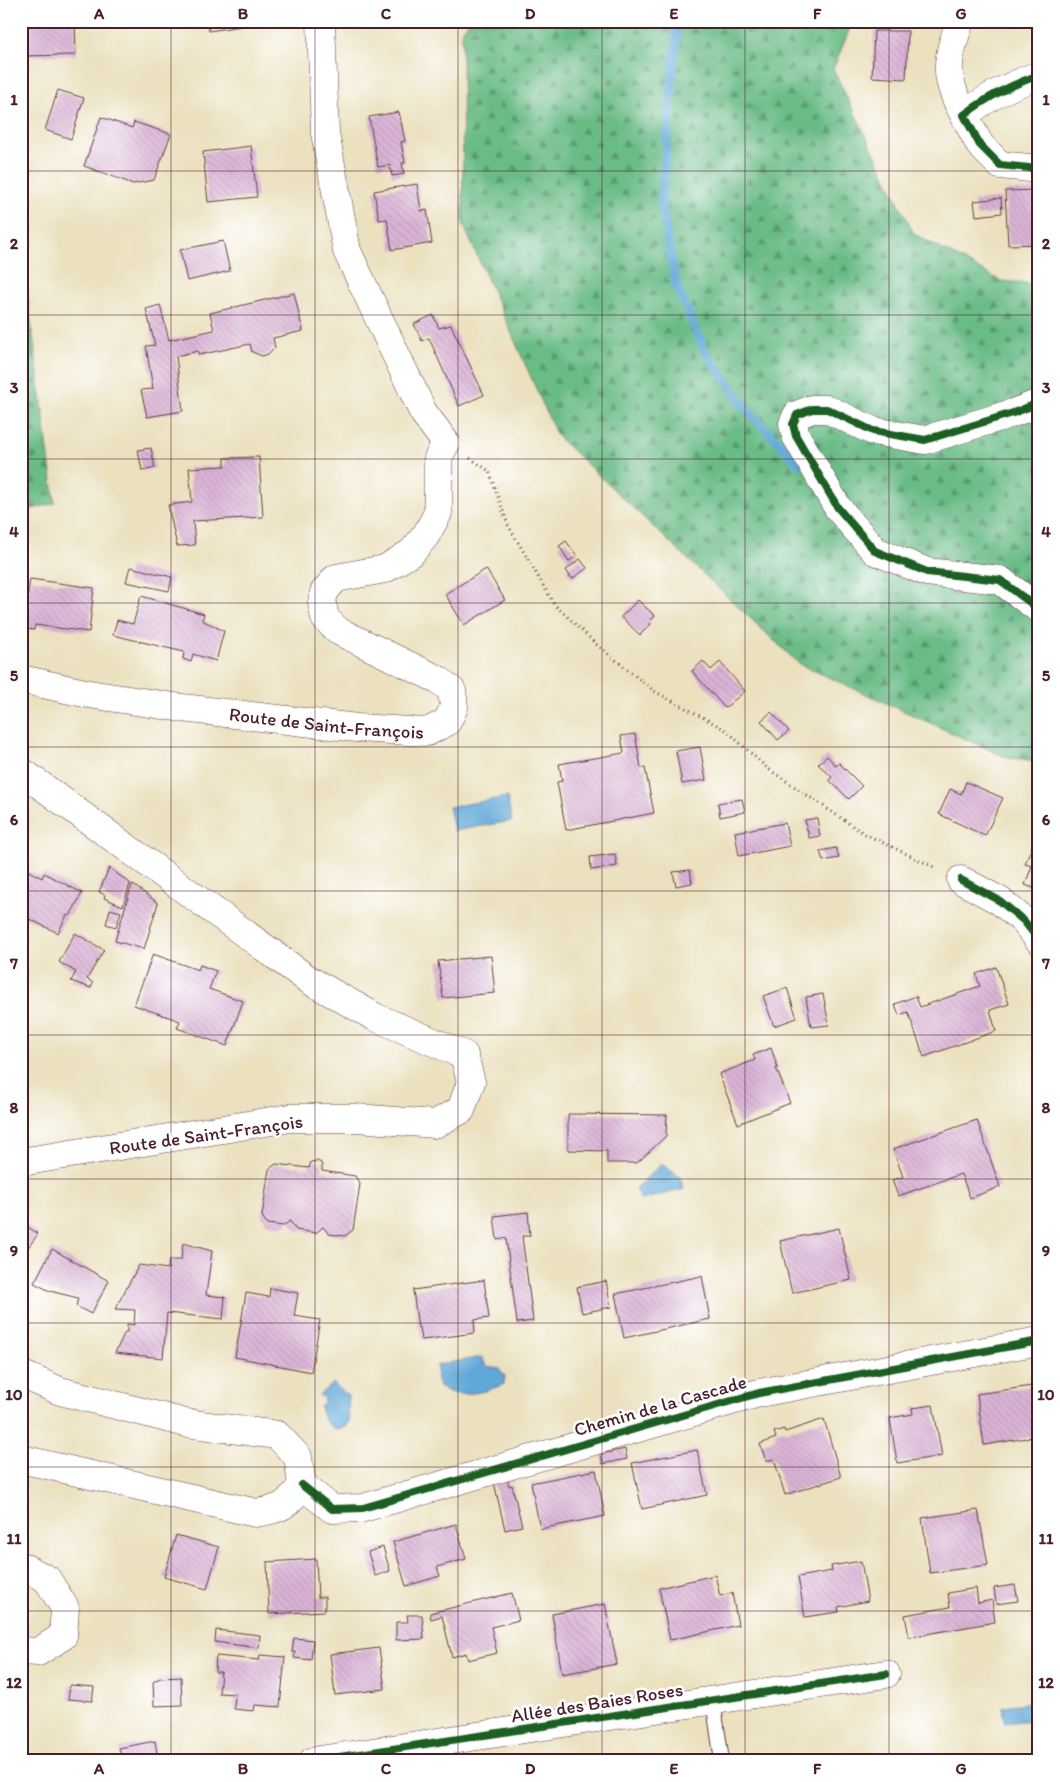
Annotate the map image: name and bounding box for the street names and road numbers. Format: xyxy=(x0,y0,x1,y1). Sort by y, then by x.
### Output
street label: Route de Saint-François xyxy=(228,702,425,744)
street label: Route de Saint-François xyxy=(108,1110,304,1159)
street label: Chemin de la Cascade xyxy=(571,1370,749,1441)
street label: Allée des Baies Roses xyxy=(510,1678,685,1727)

